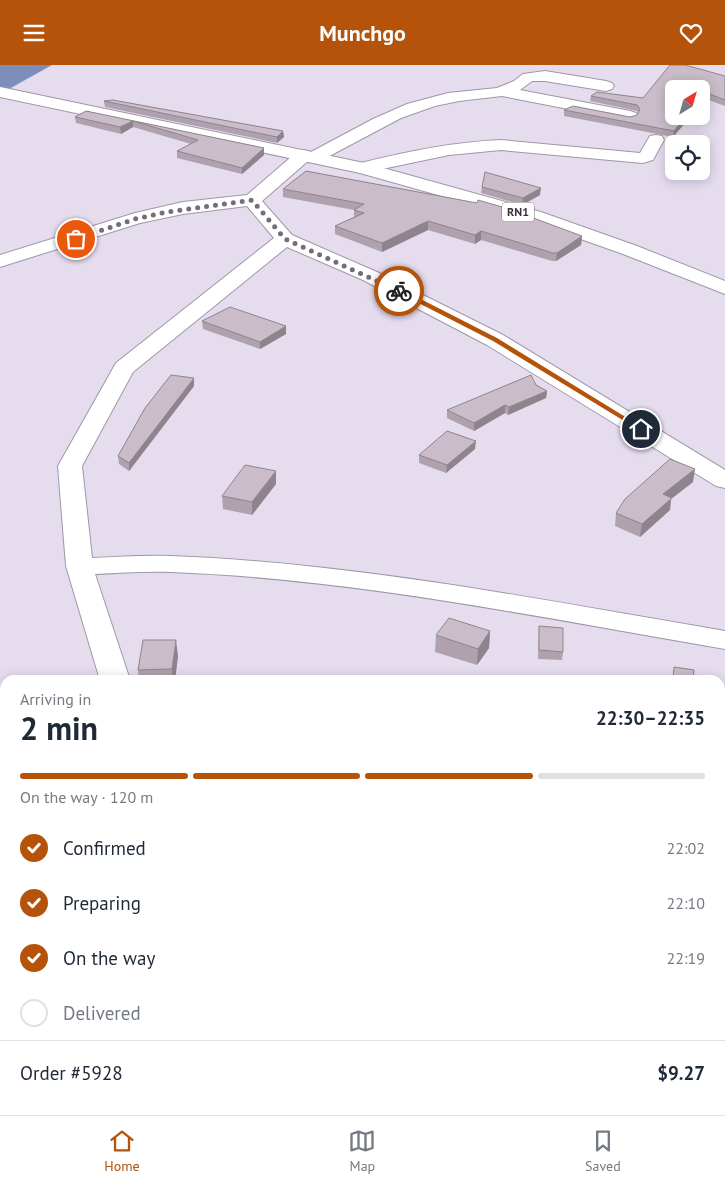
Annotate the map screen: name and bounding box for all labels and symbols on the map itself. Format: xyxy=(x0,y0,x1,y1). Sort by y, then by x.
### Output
north arrow xyxy=(665,80,710,125)
road number: RN1 xyxy=(502,203,534,221)
pin xyxy=(55,218,97,260)
courier xyxy=(374,266,424,316)
pin xyxy=(620,408,662,450)

